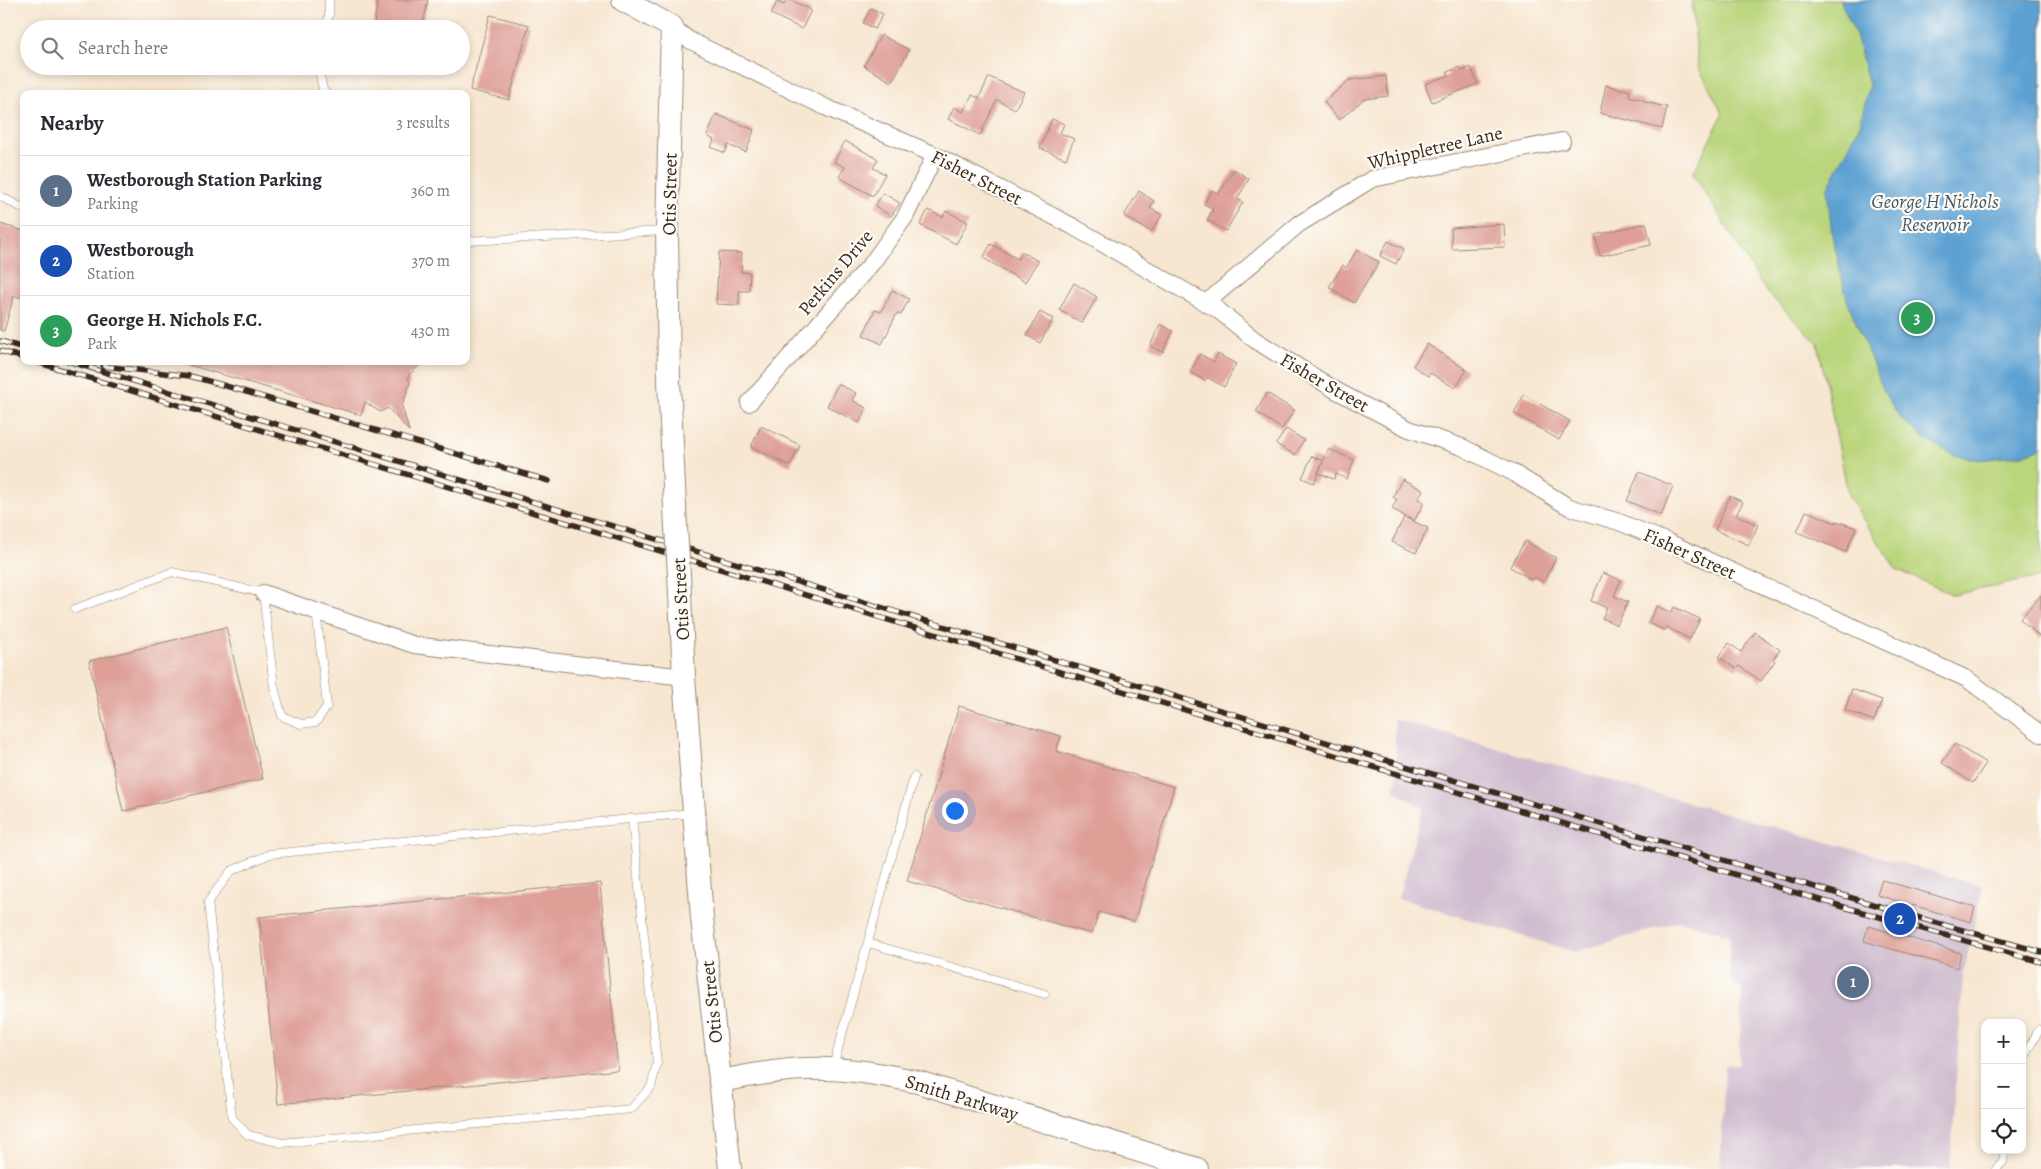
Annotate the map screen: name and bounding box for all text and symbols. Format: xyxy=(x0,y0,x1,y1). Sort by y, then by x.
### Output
search box xyxy=(20,20,470,75)
icon: search xyxy=(38,34,66,62)
text: Search here xyxy=(78,35,168,61)
text: Nearby xyxy=(40,109,103,137)
text: 3 results xyxy=(396,112,450,134)
street label: Whippletree Lane xyxy=(1364,120,1505,176)
street label: Fisher Street xyxy=(927,144,1026,212)
street label: Otis Street xyxy=(656,152,684,236)
text: Westborough Station Parking xyxy=(87,167,322,193)
text: 1 xyxy=(53,180,59,202)
text: 360 m xyxy=(411,180,450,202)
water label: George H Nichols Reservoir xyxy=(1871,188,1999,238)
text: Parking xyxy=(87,193,138,215)
street label: Perkins Drive xyxy=(792,224,879,321)
text: Westborough xyxy=(87,237,194,263)
text: 2 xyxy=(52,250,60,272)
text: 370 m xyxy=(412,250,450,272)
text: Station xyxy=(87,263,135,285)
pin: 3 xyxy=(1901,299,1933,337)
text: George H. Nichols F.C. xyxy=(87,307,262,333)
text: 3 xyxy=(53,320,59,342)
text: 430 m xyxy=(411,320,450,342)
text: Park xyxy=(87,333,117,355)
street label: Fisher Street xyxy=(1275,347,1374,419)
street label: Fisher Street xyxy=(1639,522,1740,586)
street label: Otis Street xyxy=(666,557,696,641)
your location xyxy=(942,798,968,824)
pin: 2 xyxy=(1884,900,1916,938)
street label: Otis Street xyxy=(695,959,729,1044)
pin: 1 xyxy=(1837,963,1869,1001)
map controls xyxy=(1981,1019,2026,1154)
button: + xyxy=(1981,1019,2026,1064)
button: − xyxy=(1981,1064,2026,1109)
street label: Smith Parkway xyxy=(902,1068,1022,1128)
button: locate xyxy=(1981,1109,2026,1154)

